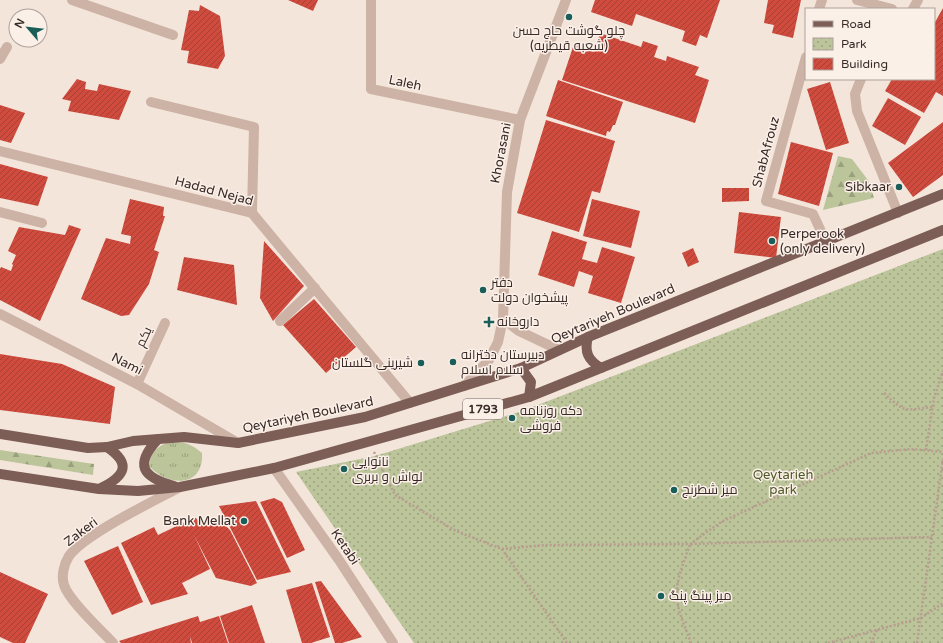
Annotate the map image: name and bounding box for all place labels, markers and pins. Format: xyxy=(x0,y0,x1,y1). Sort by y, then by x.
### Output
marker: چلو گوشت حاج حسن (شعبه قیطریه) xyxy=(564,12,574,22)
place label: چلو گوشت حاج حسن (شعبه قیطریه) xyxy=(513,23,625,54)
place label: Sibkaar xyxy=(845,179,891,195)
marker: Sibkaar xyxy=(894,182,904,192)
place label: Perperook (only delivery) xyxy=(780,226,865,257)
marker: Perperook (only delivery) xyxy=(767,236,777,246)
place label: دفتر پیشخوان دولت xyxy=(490,275,568,307)
marker: دفتر پیشخوان دولت xyxy=(478,285,488,295)
place label: داروخانه xyxy=(497,314,539,330)
marker: داروخانه xyxy=(484,317,494,327)
place label: دبیرستان دخترانه سلام اسلام xyxy=(461,347,545,379)
place label: شیرینی گلستان xyxy=(332,355,413,371)
marker: دبیرستان دخترانه سلام اسلام xyxy=(448,357,458,367)
marker: شیرینی گلستان xyxy=(416,358,426,368)
place label: دکه روزنامه فروشی xyxy=(520,403,582,434)
marker: دکه روزنامه فروشی xyxy=(507,413,517,423)
place label: نانوایی لواش و بربری xyxy=(352,454,423,485)
marker: نانوایی لواش و بربری xyxy=(339,464,349,474)
place label: میز شطرنج xyxy=(682,482,737,498)
marker: میز شطرنج xyxy=(669,485,679,495)
place label: Bank Mellat xyxy=(163,513,236,529)
marker: Bank Mellat xyxy=(239,516,249,526)
place label: میز پینگ پنگ xyxy=(669,588,731,605)
marker: میز پینگ پنگ xyxy=(656,591,666,601)

